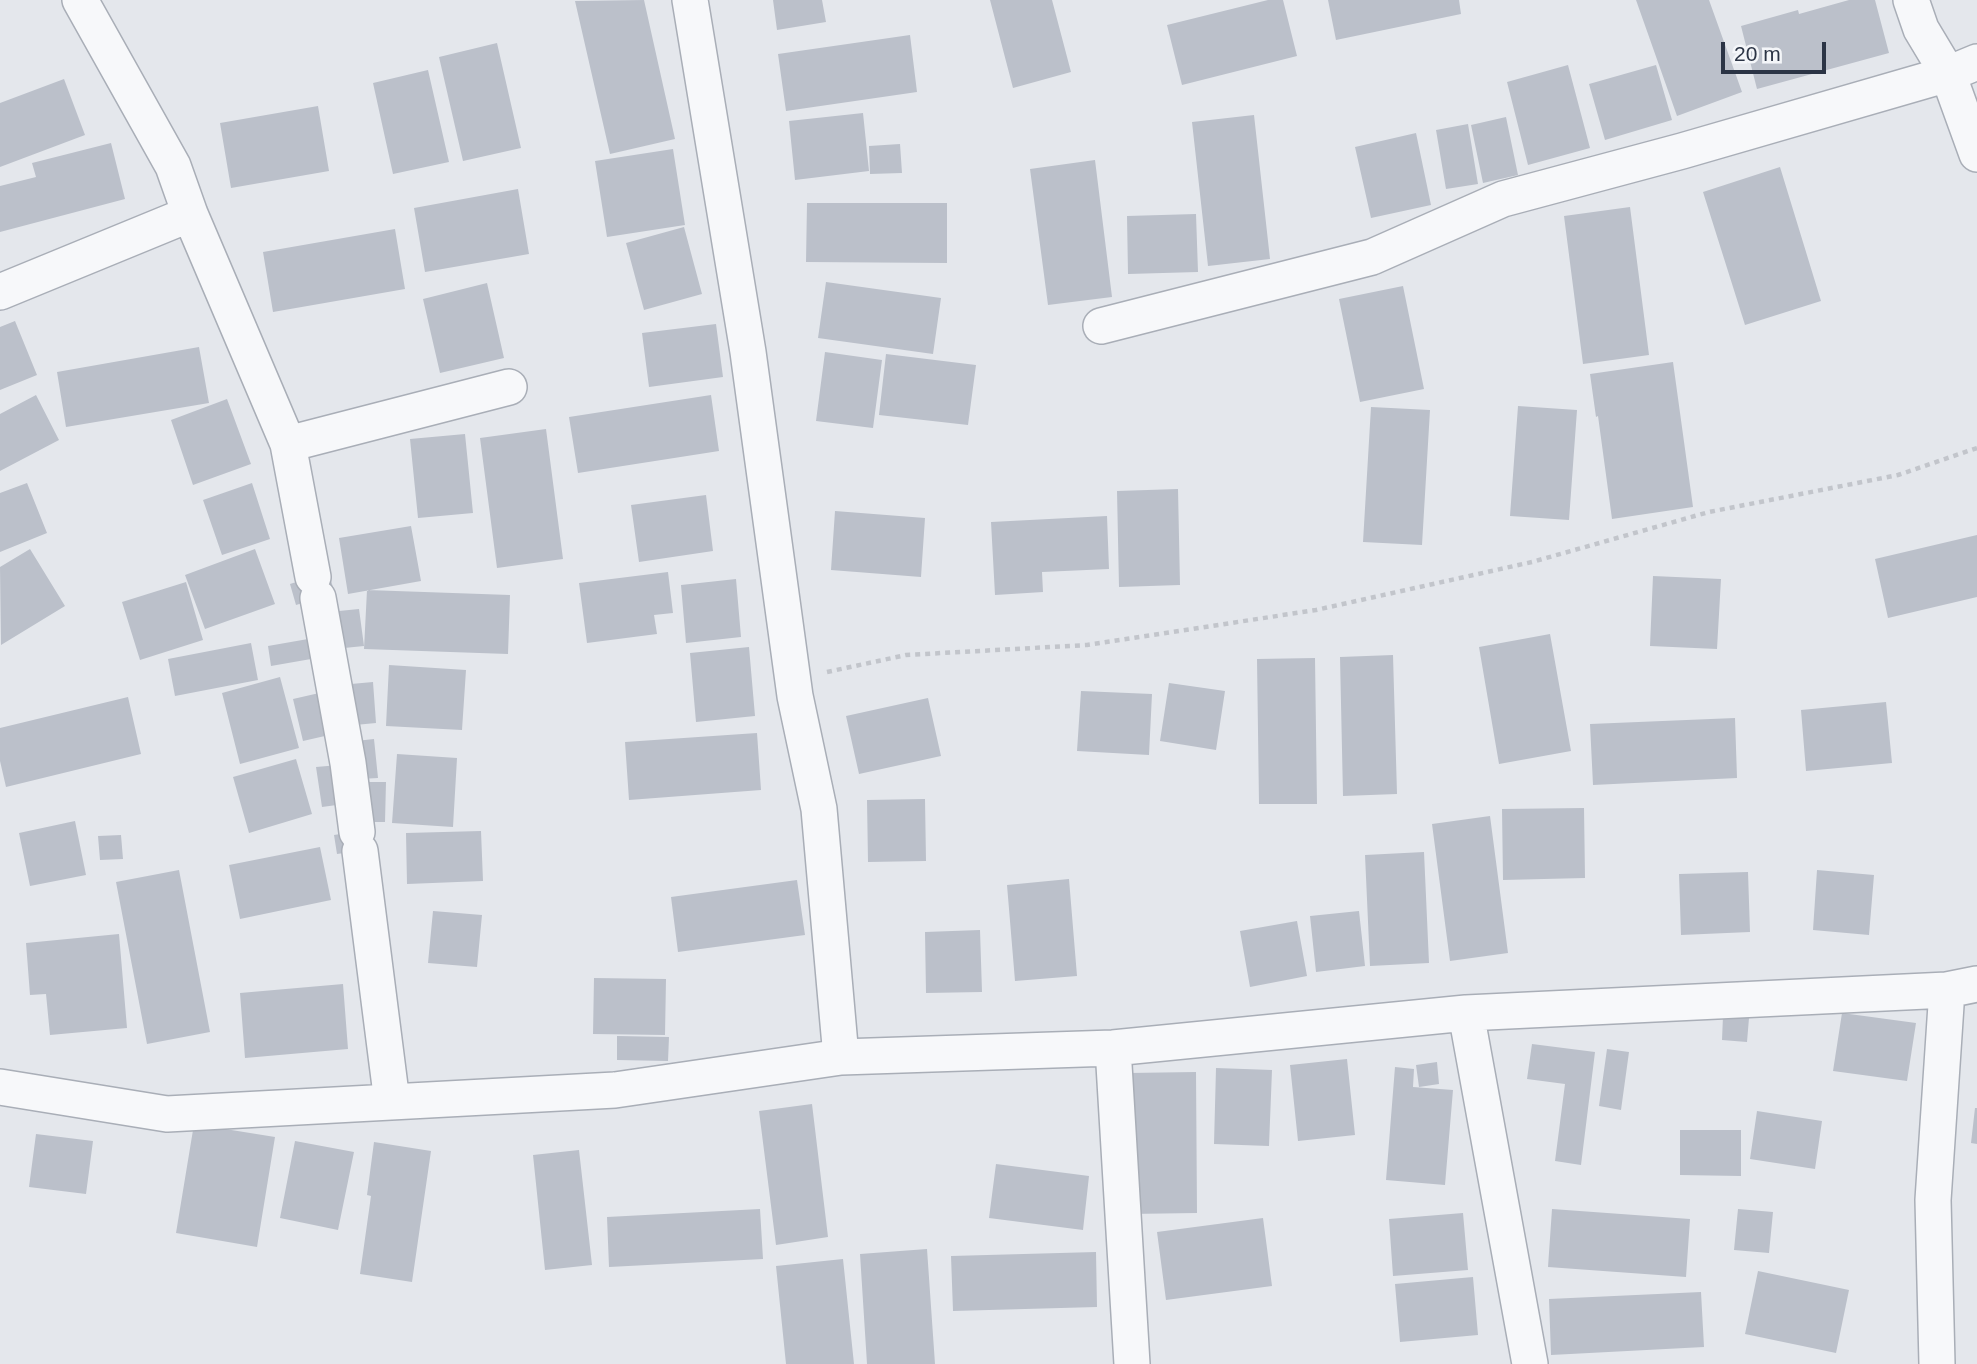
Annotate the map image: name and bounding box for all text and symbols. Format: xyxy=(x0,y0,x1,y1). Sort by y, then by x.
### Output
scale bar xyxy=(1725,28,1830,72)
text: 20 m xyxy=(1734,42,1781,65)

